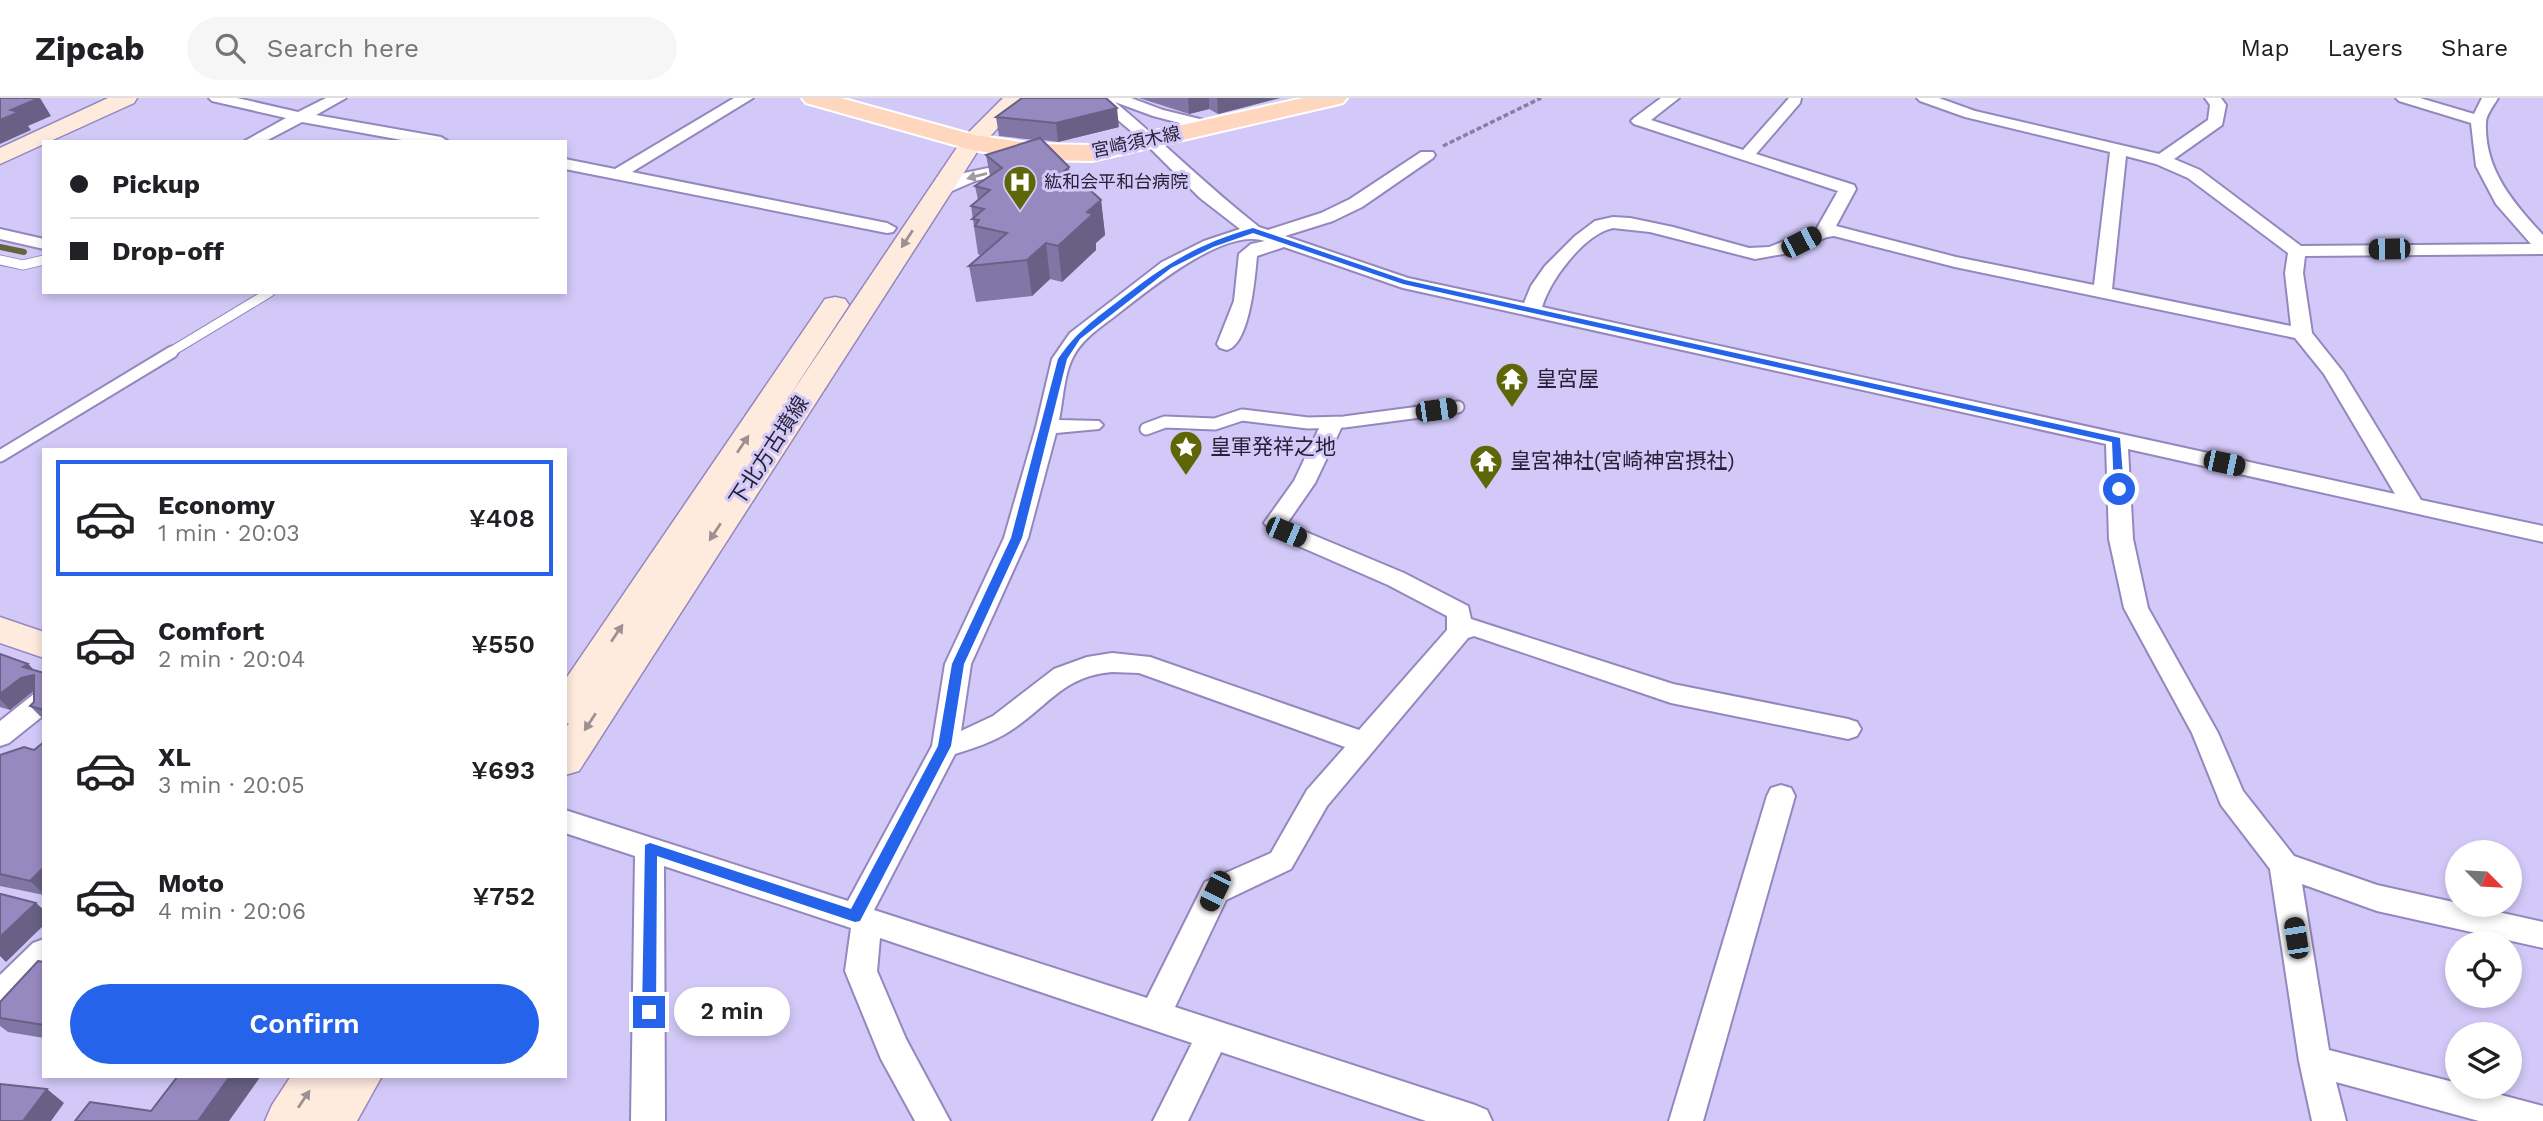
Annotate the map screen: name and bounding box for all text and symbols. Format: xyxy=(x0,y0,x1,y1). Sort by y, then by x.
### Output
search box xyxy=(187,17,677,80)
text: Zipcab xyxy=(35,29,145,68)
icon: search xyxy=(211,29,249,67)
text: Search here xyxy=(267,33,419,63)
text: Map xyxy=(2241,34,2289,62)
text: Layers xyxy=(2327,34,2403,62)
text: Share xyxy=(2441,34,2508,62)
street label: 宮崎須木線 xyxy=(1090,122,1182,161)
hospital icon: 紘和会平和台病院 xyxy=(1001,163,1039,212)
text: Pickup xyxy=(112,169,200,199)
one-way arrow xyxy=(966,171,988,182)
place label: 紘和会平和台病院 xyxy=(1044,171,1188,192)
car xyxy=(1778,223,1825,261)
one-way arrow xyxy=(901,230,914,249)
text: Drop-off xyxy=(112,236,224,266)
car xyxy=(2368,238,2411,260)
temple icon: 皇宮屋 xyxy=(1493,360,1531,409)
place label: 皇宮屋 xyxy=(1536,366,1599,391)
street label: 下北方古墳線 xyxy=(724,391,813,510)
car xyxy=(1414,397,1459,423)
place icon: 皇軍発祥之地 xyxy=(1167,428,1205,477)
place label: 皇軍発祥之地 xyxy=(1210,434,1336,459)
one-way arrow xyxy=(736,435,750,453)
temple icon: 皇宮神社(宮崎神宮摂社) xyxy=(1467,442,1505,491)
place label: 皇宮神社(宮崎神宮摂社) xyxy=(1510,448,1735,473)
car xyxy=(2202,448,2247,478)
route start xyxy=(2103,473,2135,505)
icon: car xyxy=(74,487,137,550)
text: Economy xyxy=(158,490,275,520)
text: ¥408 xyxy=(469,503,535,533)
car xyxy=(1263,514,1310,550)
text: 1 min · 20:03 xyxy=(158,520,300,547)
one-way arrow xyxy=(709,522,722,542)
icon: car xyxy=(74,613,137,676)
text: Comfort xyxy=(158,616,264,646)
one-way arrow xyxy=(610,624,624,642)
text: ¥550 xyxy=(471,629,535,659)
text: 2 min · 20:04 xyxy=(158,646,305,673)
one-way arrow xyxy=(583,713,597,731)
icon: car xyxy=(74,739,137,802)
text: XL xyxy=(158,742,191,772)
text: ¥693 xyxy=(471,755,535,785)
text: 3 min · 20:05 xyxy=(158,772,305,799)
north arrow xyxy=(2445,840,2522,917)
map controls xyxy=(2445,840,2522,1099)
icon: car xyxy=(74,865,137,928)
text: Moto xyxy=(158,868,224,898)
car xyxy=(1197,868,1234,914)
text: ¥752 xyxy=(472,881,535,911)
text: 4 min · 20:06 xyxy=(158,898,306,925)
car xyxy=(2283,916,2310,960)
button: locate xyxy=(2445,931,2522,1008)
button: Confirm xyxy=(70,984,539,1064)
callout: 2 min xyxy=(674,988,789,1037)
route end xyxy=(633,996,665,1028)
text: 2 min xyxy=(700,998,764,1025)
button: layers xyxy=(2445,1022,2522,1099)
one-way arrow xyxy=(297,1089,310,1108)

